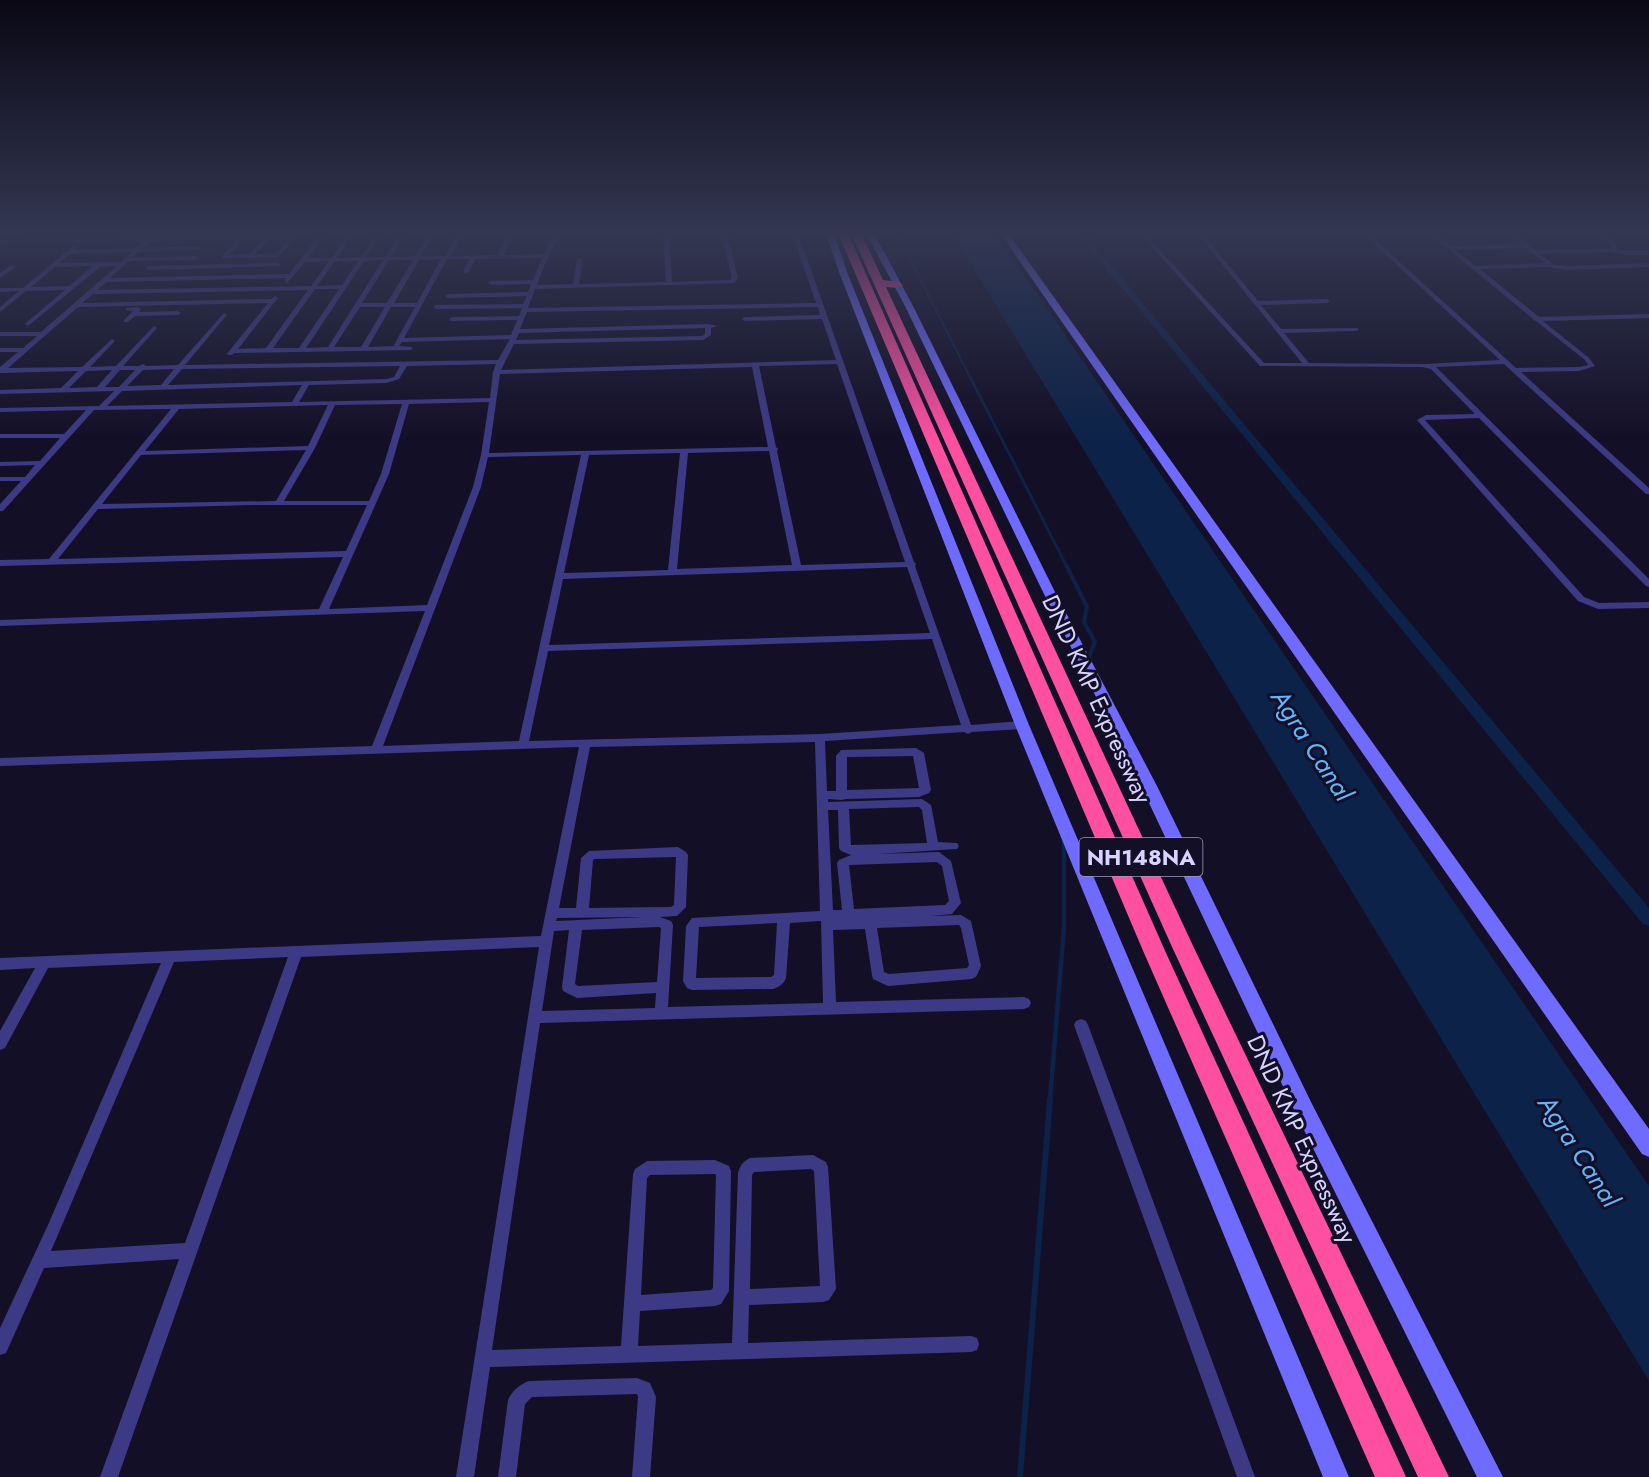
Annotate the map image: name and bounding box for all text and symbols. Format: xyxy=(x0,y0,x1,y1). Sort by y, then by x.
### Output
street label: DND KMP Expressway xyxy=(1033,589,1161,809)
water label: Agra Canal xyxy=(1261,681,1363,810)
road number: NH148NA xyxy=(1080,838,1202,876)
street label: DND KMP Expressway xyxy=(1238,1029,1366,1249)
water label: Agra Canal xyxy=(1528,1087,1630,1216)

